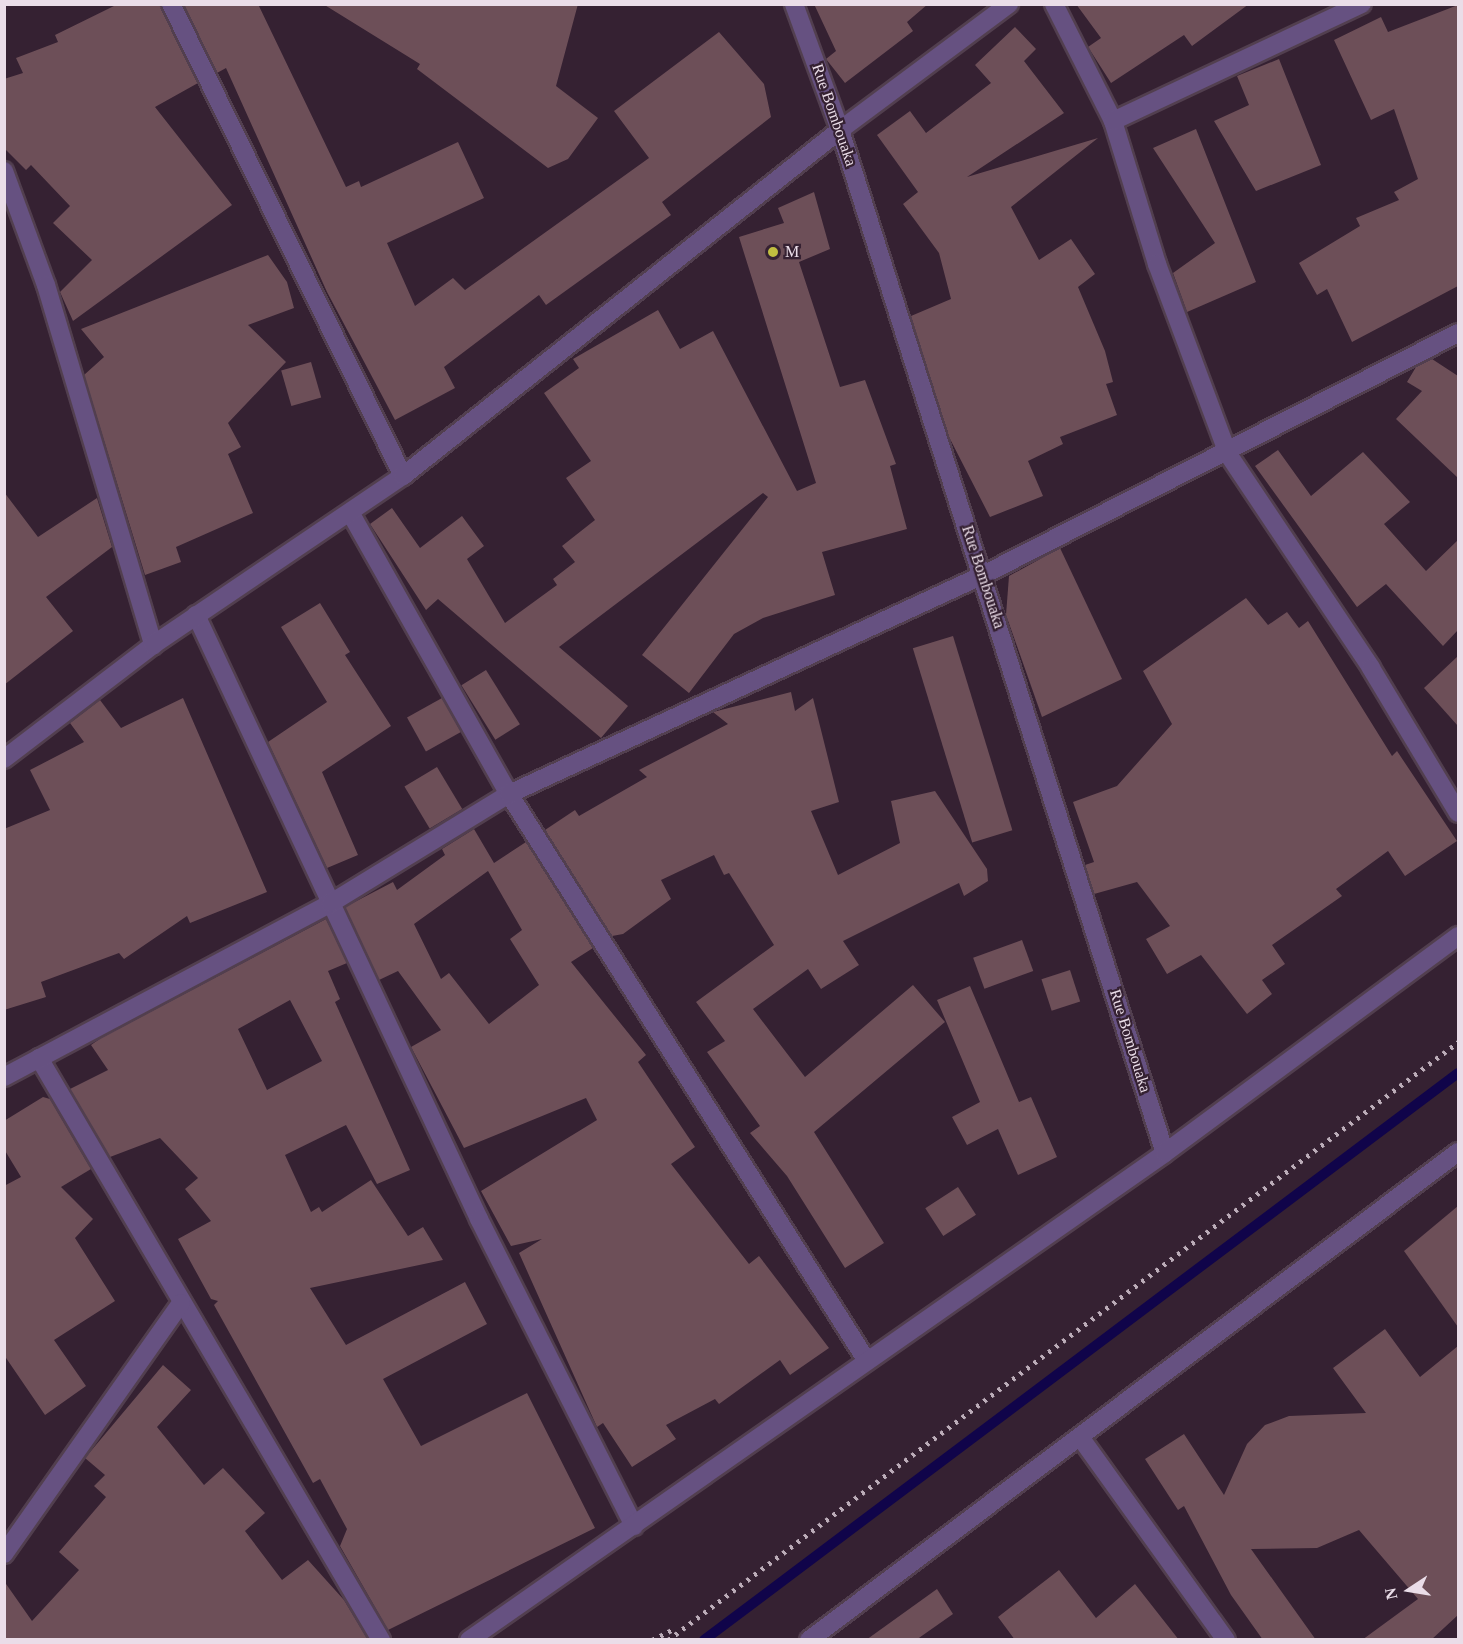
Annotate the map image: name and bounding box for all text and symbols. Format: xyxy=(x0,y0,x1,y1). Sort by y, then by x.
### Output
street label: Rue Bombouaka xyxy=(807,61,861,169)
place label: M xyxy=(785,242,799,262)
marker: M xyxy=(766,245,780,259)
street label: Rue Bombouaka xyxy=(957,523,1009,631)
street label: Rue Bombouaka xyxy=(1105,987,1155,1095)
north arrow xyxy=(1379,1560,1439,1620)
text: N xyxy=(1381,1586,1400,1601)

